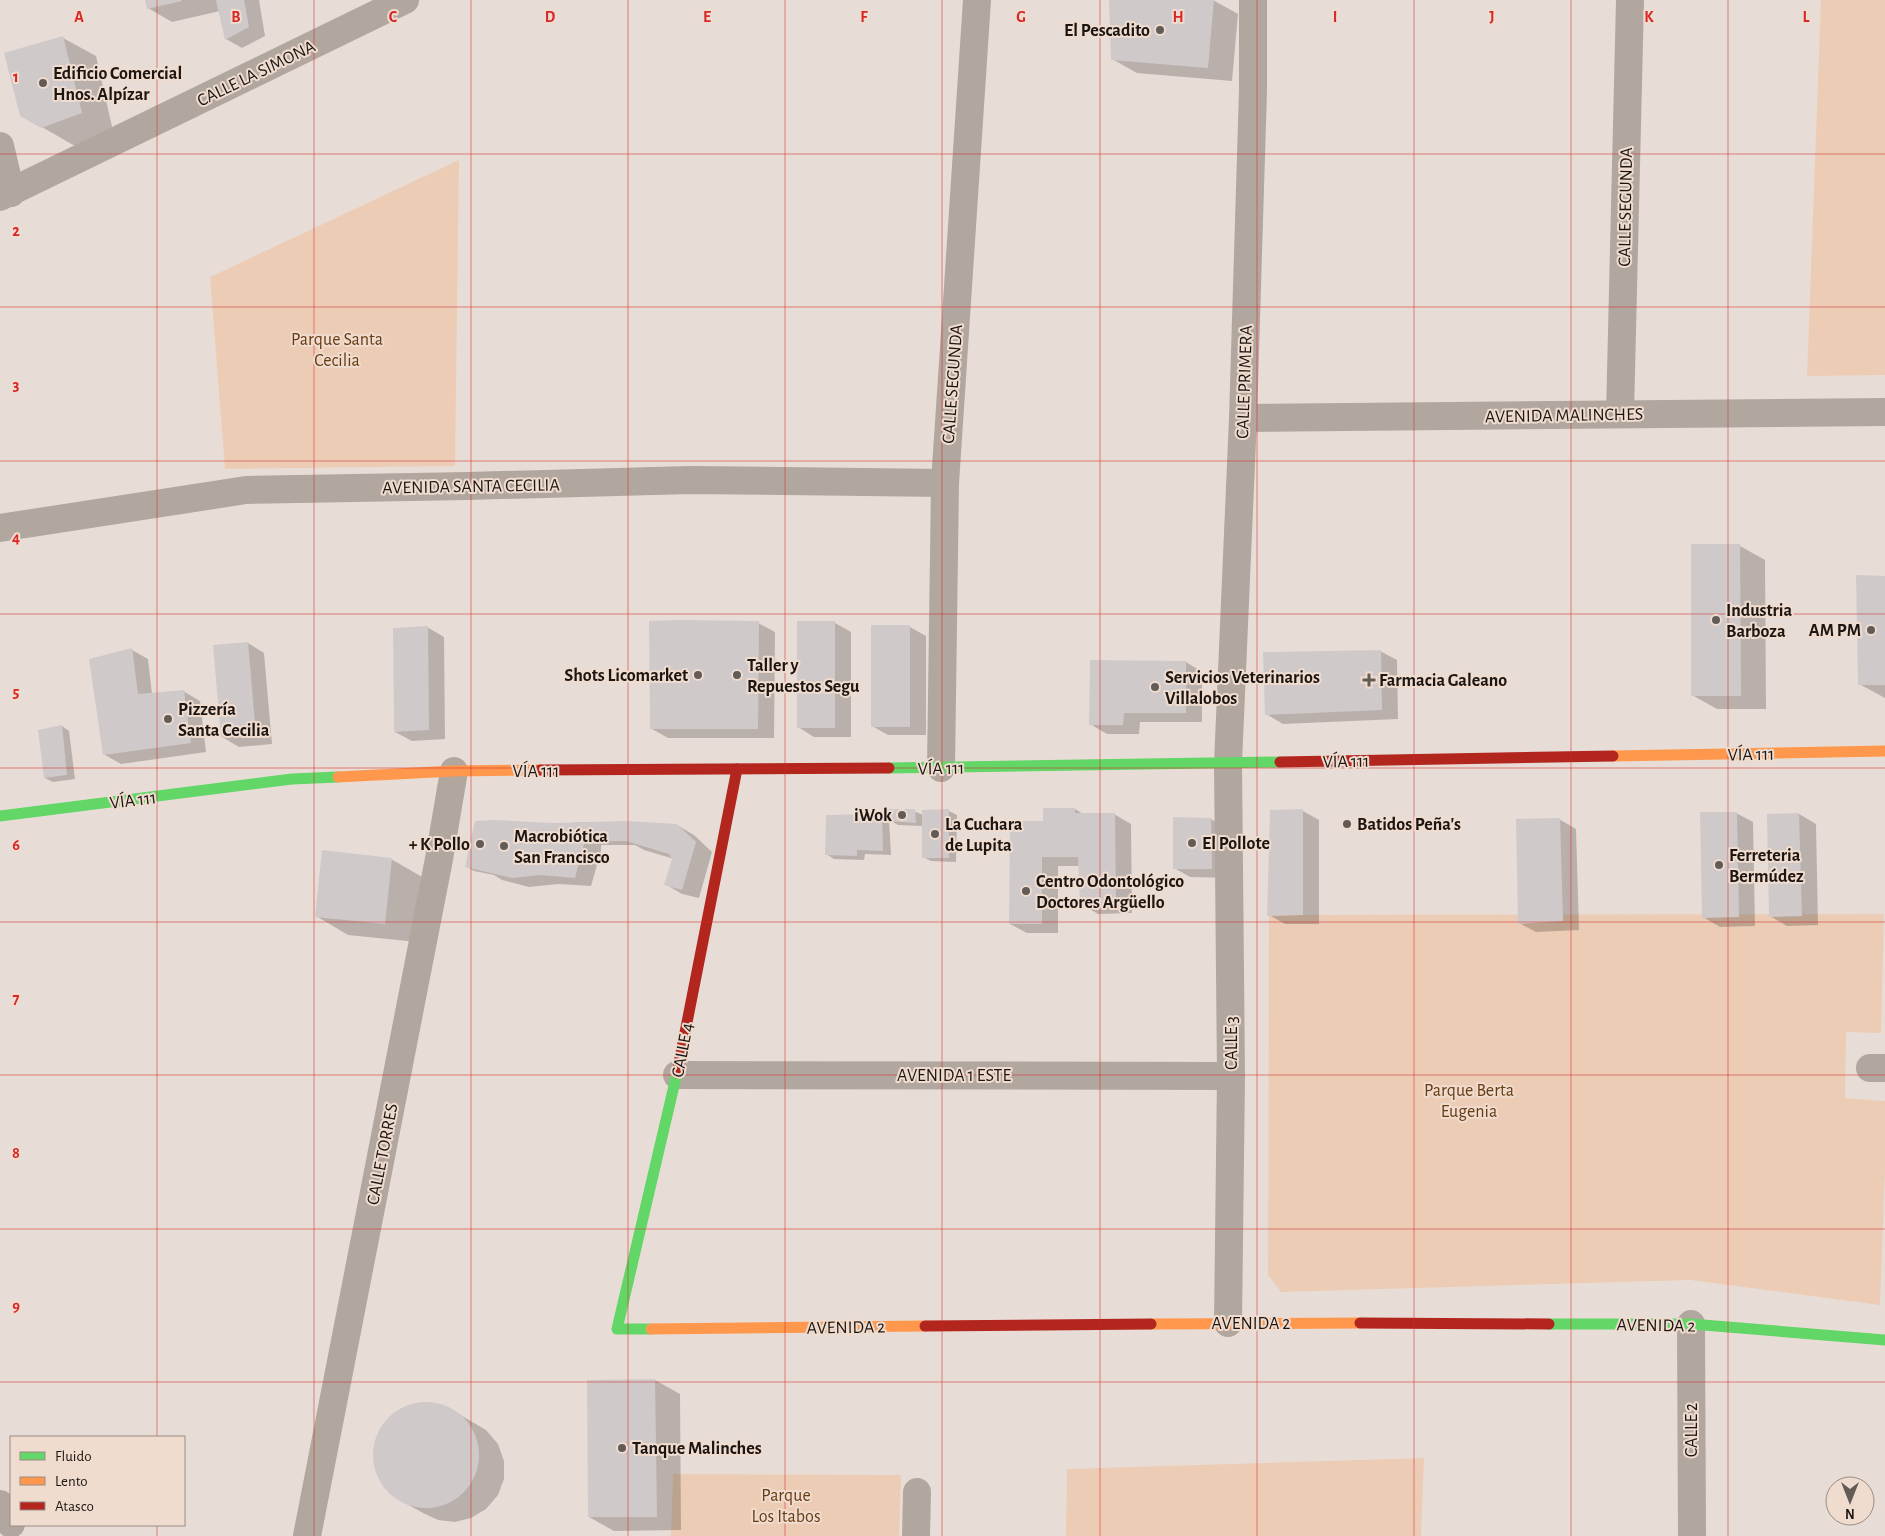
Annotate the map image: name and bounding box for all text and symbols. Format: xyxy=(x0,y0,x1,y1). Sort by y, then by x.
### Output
text: A xyxy=(74,9,84,25)
text: B xyxy=(231,9,241,25)
text: C xyxy=(389,9,398,25)
text: D xyxy=(545,9,556,25)
text: E xyxy=(703,9,711,25)
text: F xyxy=(860,9,868,25)
text: G xyxy=(1016,9,1026,25)
text: H xyxy=(1172,9,1184,25)
text: I xyxy=(1333,9,1337,25)
text: J xyxy=(1489,9,1495,25)
text: K xyxy=(1644,9,1654,25)
text: L xyxy=(1803,9,1810,25)
place label: El Pescadito xyxy=(1064,22,1150,40)
marker: El Pescadito xyxy=(1154,24,1166,36)
street label: CALLE LA SIMONA xyxy=(195,37,319,110)
place label: Edificio Comercial Hnos. Alpízar xyxy=(53,65,182,104)
text: 1 xyxy=(13,69,19,85)
marker: Edificio Comercial Hnos. Alpízar xyxy=(37,77,49,89)
street label: CALLE SEGUNDA xyxy=(1616,147,1636,267)
text: 2 xyxy=(12,223,20,239)
street label: CALLE SEGUNDA xyxy=(940,323,966,444)
street label: CALLE PRIMERA xyxy=(1234,324,1256,439)
park label: Parque Santa Cecilia xyxy=(291,331,383,370)
text: 3 xyxy=(13,377,20,393)
street label: AVENIDA MALINCHES xyxy=(1485,406,1643,426)
street label: AVENIDA SANTA CECILIA xyxy=(382,476,561,498)
text: 4 xyxy=(12,530,20,546)
place label: Industria Barboza xyxy=(1726,602,1793,641)
marker: Industria Barboza xyxy=(1710,614,1722,626)
place label: AM PM xyxy=(1809,622,1861,640)
marker: AM PM xyxy=(1865,624,1877,636)
place label: Taller y Repuestos Segu xyxy=(747,657,860,696)
place label: Shots Licomarket xyxy=(564,667,688,685)
marker: Shots Licomarket xyxy=(692,669,704,681)
marker: Taller y Repuestos Segu xyxy=(731,669,743,681)
place label: Servicios Veterinarios Villalobos xyxy=(1165,669,1320,708)
place label: Farmacia Galeano xyxy=(1379,672,1507,690)
marker: Farmacia Galeano xyxy=(1363,674,1375,686)
marker: Servicios Veterinarios Villalobos xyxy=(1149,681,1161,693)
text: 5 xyxy=(13,684,20,700)
place label: Pizzería Santa Cecilia xyxy=(178,701,270,740)
marker: Pizzería Santa Cecilia xyxy=(162,713,174,725)
street label: VÍA 111 xyxy=(1727,743,1775,764)
street label: VÍA 111 xyxy=(1322,750,1370,771)
street label: VÍA 111 xyxy=(917,757,965,778)
street label: VÍA 111 xyxy=(513,760,559,781)
street label: VÍA 111 xyxy=(108,786,158,813)
place label: iWok xyxy=(854,807,892,825)
marker: iWok xyxy=(896,809,908,821)
place label: La Cuchara de Lupita xyxy=(945,816,1023,855)
place label: Batidos Peña's xyxy=(1357,816,1461,834)
marker: Batidos Peña's xyxy=(1341,818,1353,830)
place label: Macrobiótica San Francisco xyxy=(514,828,610,867)
marker: La Cuchara de Lupita xyxy=(929,828,941,840)
place label: El Pollote xyxy=(1202,835,1270,853)
place label: + K Pollo xyxy=(409,836,470,854)
text: 6 xyxy=(12,837,20,853)
marker: El Pollote xyxy=(1186,837,1198,849)
marker: + K Pollo xyxy=(474,838,486,850)
marker: Macrobiótica San Francisco xyxy=(498,840,510,852)
place label: Ferreteria Bermúdez xyxy=(1729,847,1804,886)
marker: Ferreteria Bermúdez xyxy=(1713,859,1725,871)
place label: Centro Odontológico Doctores Argüello xyxy=(1036,873,1184,912)
marker: Centro Odontológico Doctores Argüello xyxy=(1020,885,1032,897)
text: 7 xyxy=(13,991,20,1007)
street label: CALLE 3 xyxy=(1223,1016,1241,1070)
street label: CALLE 4 xyxy=(669,1021,697,1079)
street label: AVENIDA 1 ESTE xyxy=(897,1067,1011,1085)
park label: Parque Berta Eugenia xyxy=(1424,1082,1514,1121)
street label: CALLE TORRES xyxy=(364,1102,402,1207)
text: 8 xyxy=(12,1145,20,1161)
text: 9 xyxy=(12,1298,20,1314)
street label: AVENIDA 2 xyxy=(1212,1315,1290,1333)
street label: AVENIDA 2 xyxy=(1616,1316,1696,1336)
street label: AVENIDA 2 xyxy=(806,1318,886,1338)
street label: CALLE 2 xyxy=(1683,1403,1701,1457)
legend xyxy=(10,1436,185,1526)
place label: Tanque Malinches xyxy=(632,1440,762,1458)
marker: Tanque Malinches xyxy=(616,1442,628,1454)
text: Fluido xyxy=(55,1449,92,1464)
text: Lento xyxy=(55,1474,88,1489)
north arrow xyxy=(1825,1476,1875,1526)
park label: Parque Los Itabos xyxy=(751,1487,821,1526)
text: Atasco xyxy=(55,1499,94,1514)
text: N xyxy=(1845,1506,1855,1520)

